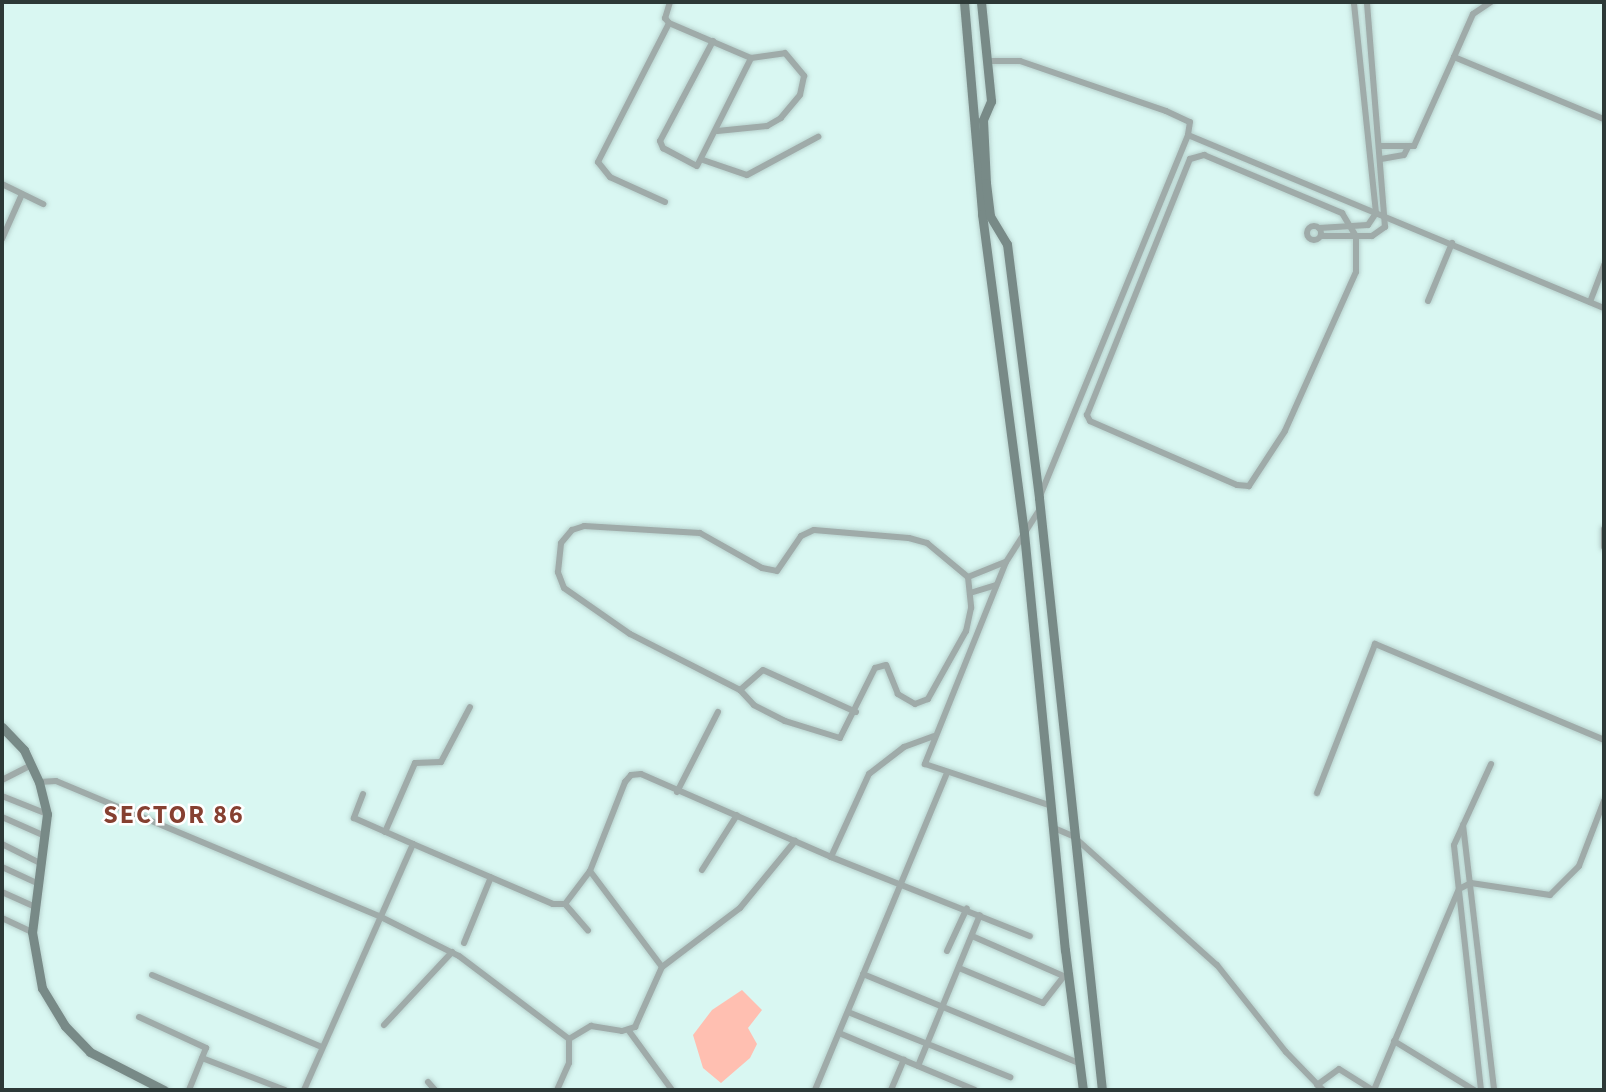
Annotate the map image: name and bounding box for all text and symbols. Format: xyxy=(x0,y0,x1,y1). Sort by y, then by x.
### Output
district label: SECTOR 86 xyxy=(104,799,244,831)

